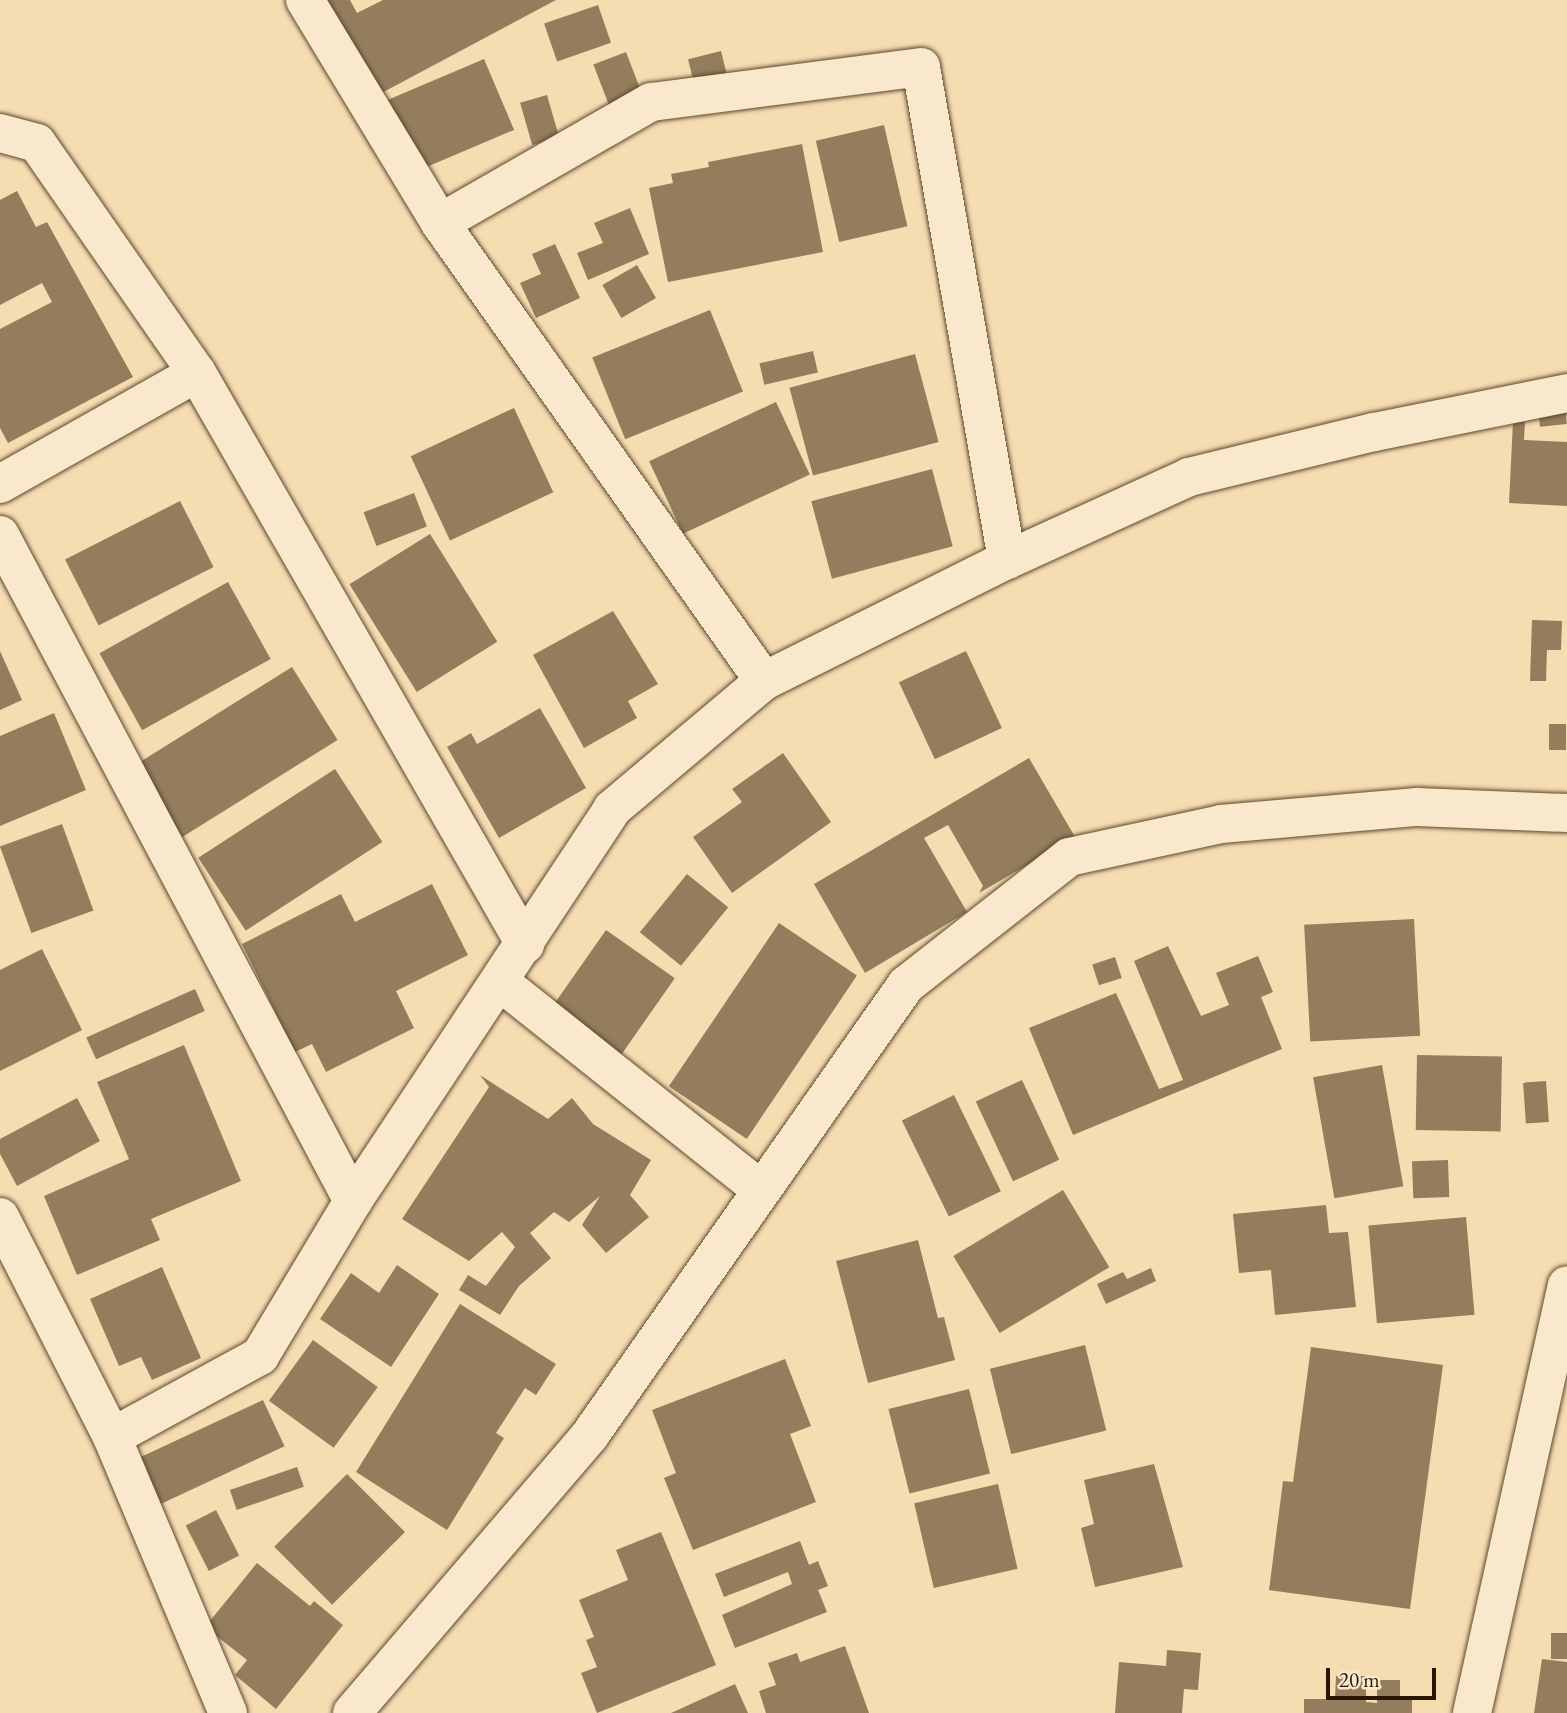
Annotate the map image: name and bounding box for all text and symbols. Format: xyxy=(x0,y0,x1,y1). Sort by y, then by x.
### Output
scale bar xyxy=(1329,1654,1439,1698)
text: 20 m xyxy=(1339,1666,1380,1693)

